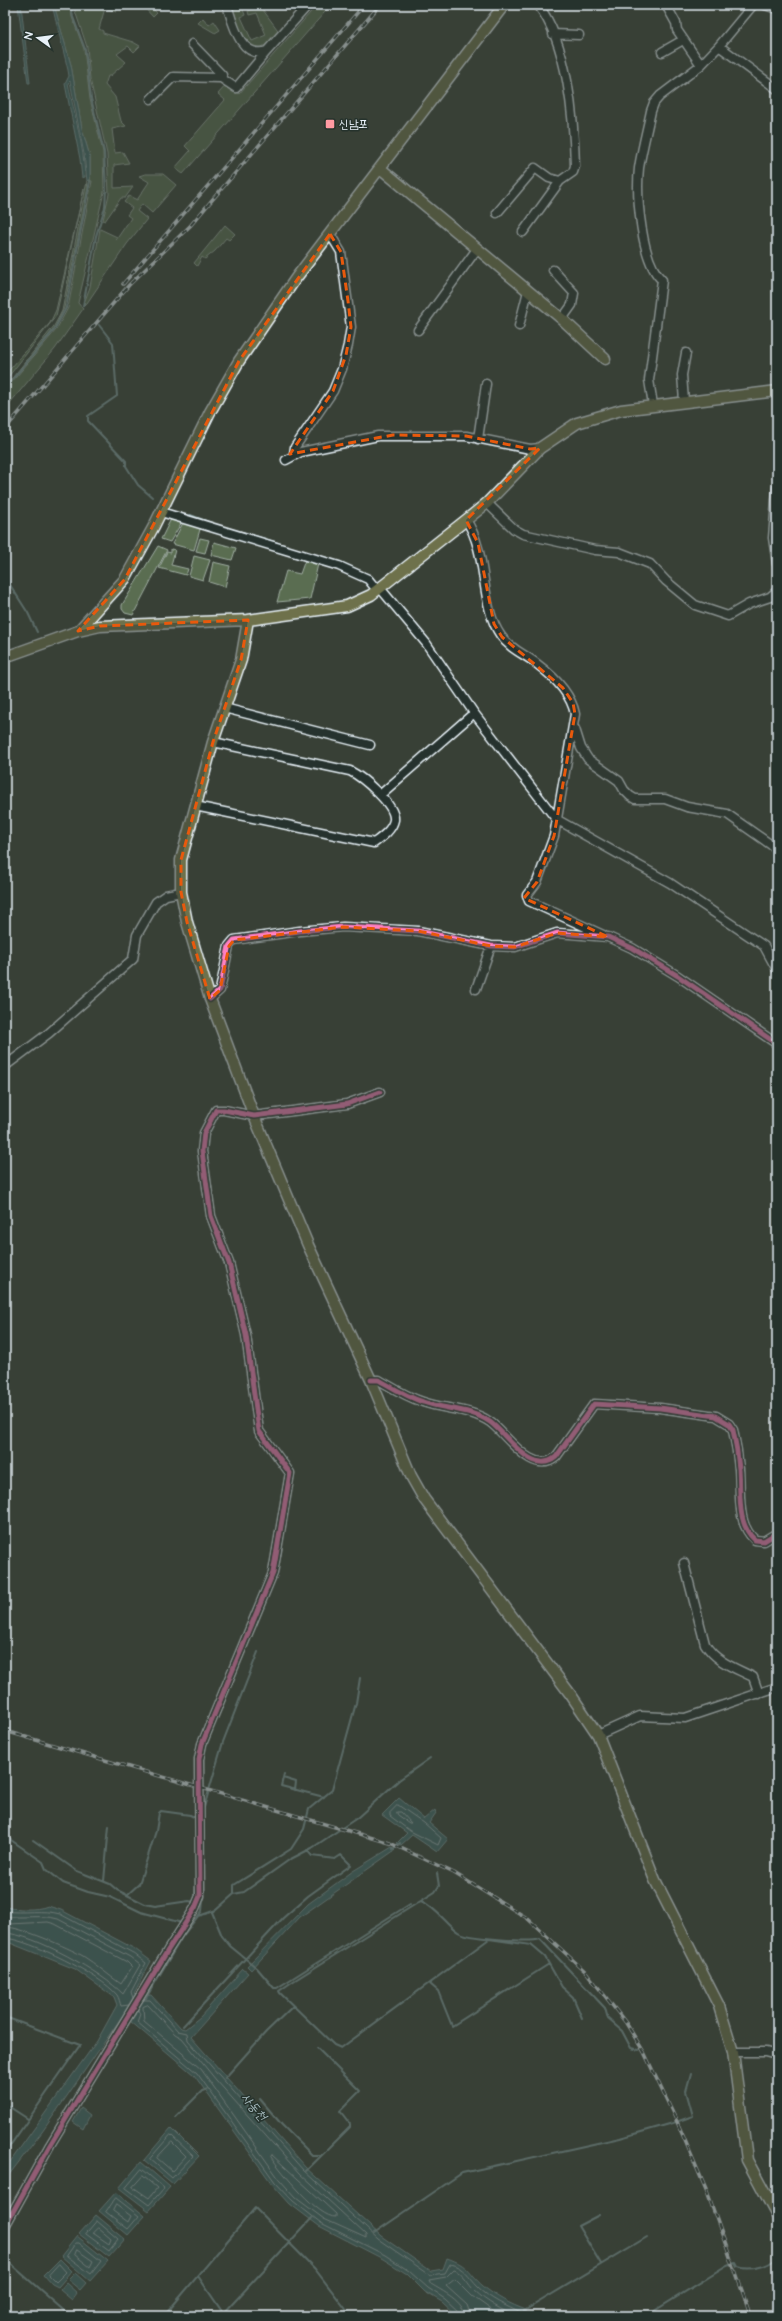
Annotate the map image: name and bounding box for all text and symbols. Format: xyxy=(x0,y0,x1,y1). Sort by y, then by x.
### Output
north arrow xyxy=(18,18,58,58)
text: N xyxy=(21,30,37,41)
place label: 신남포 xyxy=(339,116,368,133)
marker: 신남포 xyxy=(324,118,336,130)
water label: 사동천 xyxy=(237,2089,272,2126)

